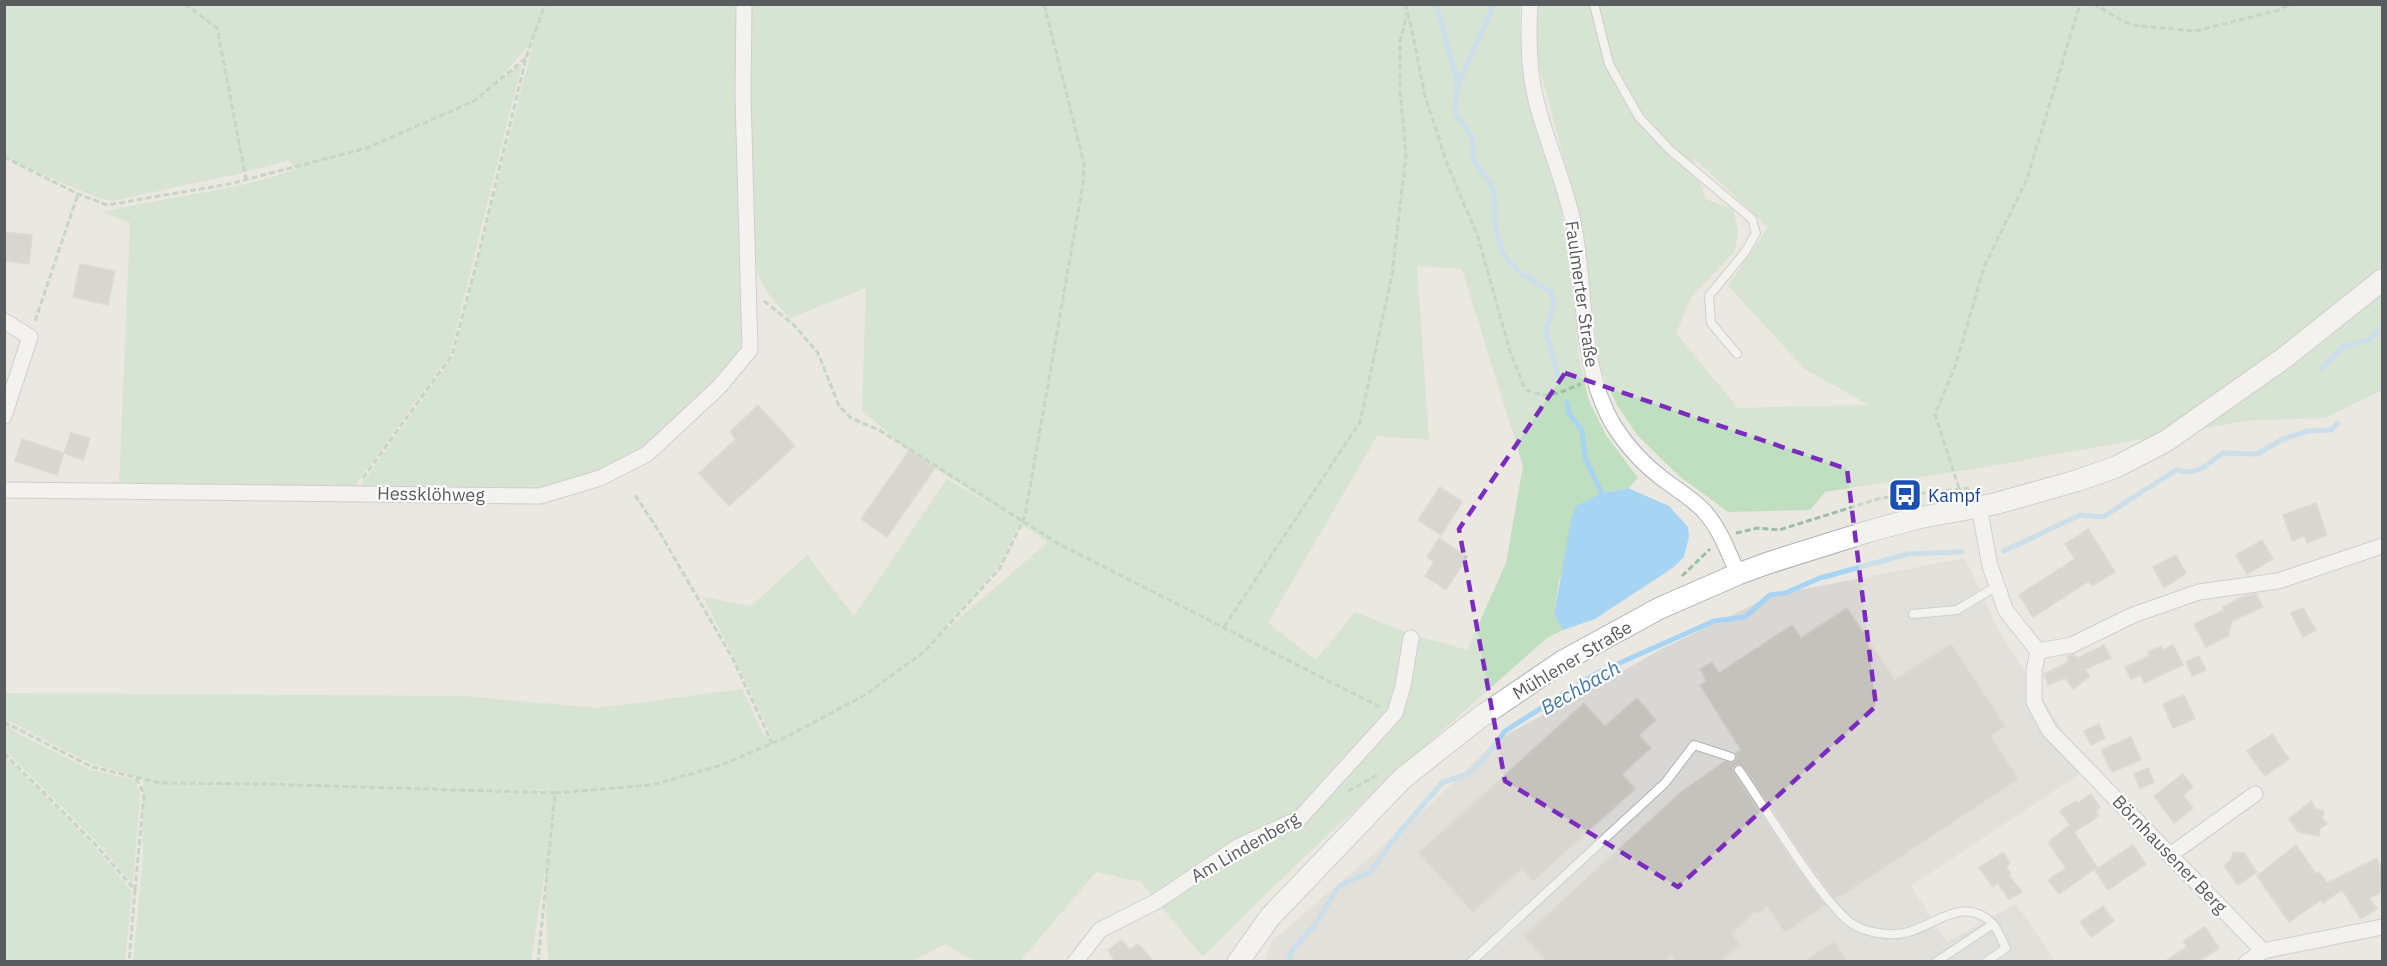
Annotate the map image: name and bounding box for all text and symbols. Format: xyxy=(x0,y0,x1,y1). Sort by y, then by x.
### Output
street label: Faulmerter Straße xyxy=(1560,219,1604,369)
bus stop icon: Kampf xyxy=(1887,477,1923,513)
street label: Hessklöhweg xyxy=(377,482,486,506)
place label: Kampf xyxy=(1928,484,1981,507)
street label: Mühlener Straße xyxy=(1508,615,1636,705)
water label: Bechbach xyxy=(1535,653,1625,721)
street label: Börnhausener Berg xyxy=(2108,790,2233,918)
street label: Am Lindenberg xyxy=(1187,806,1304,887)

